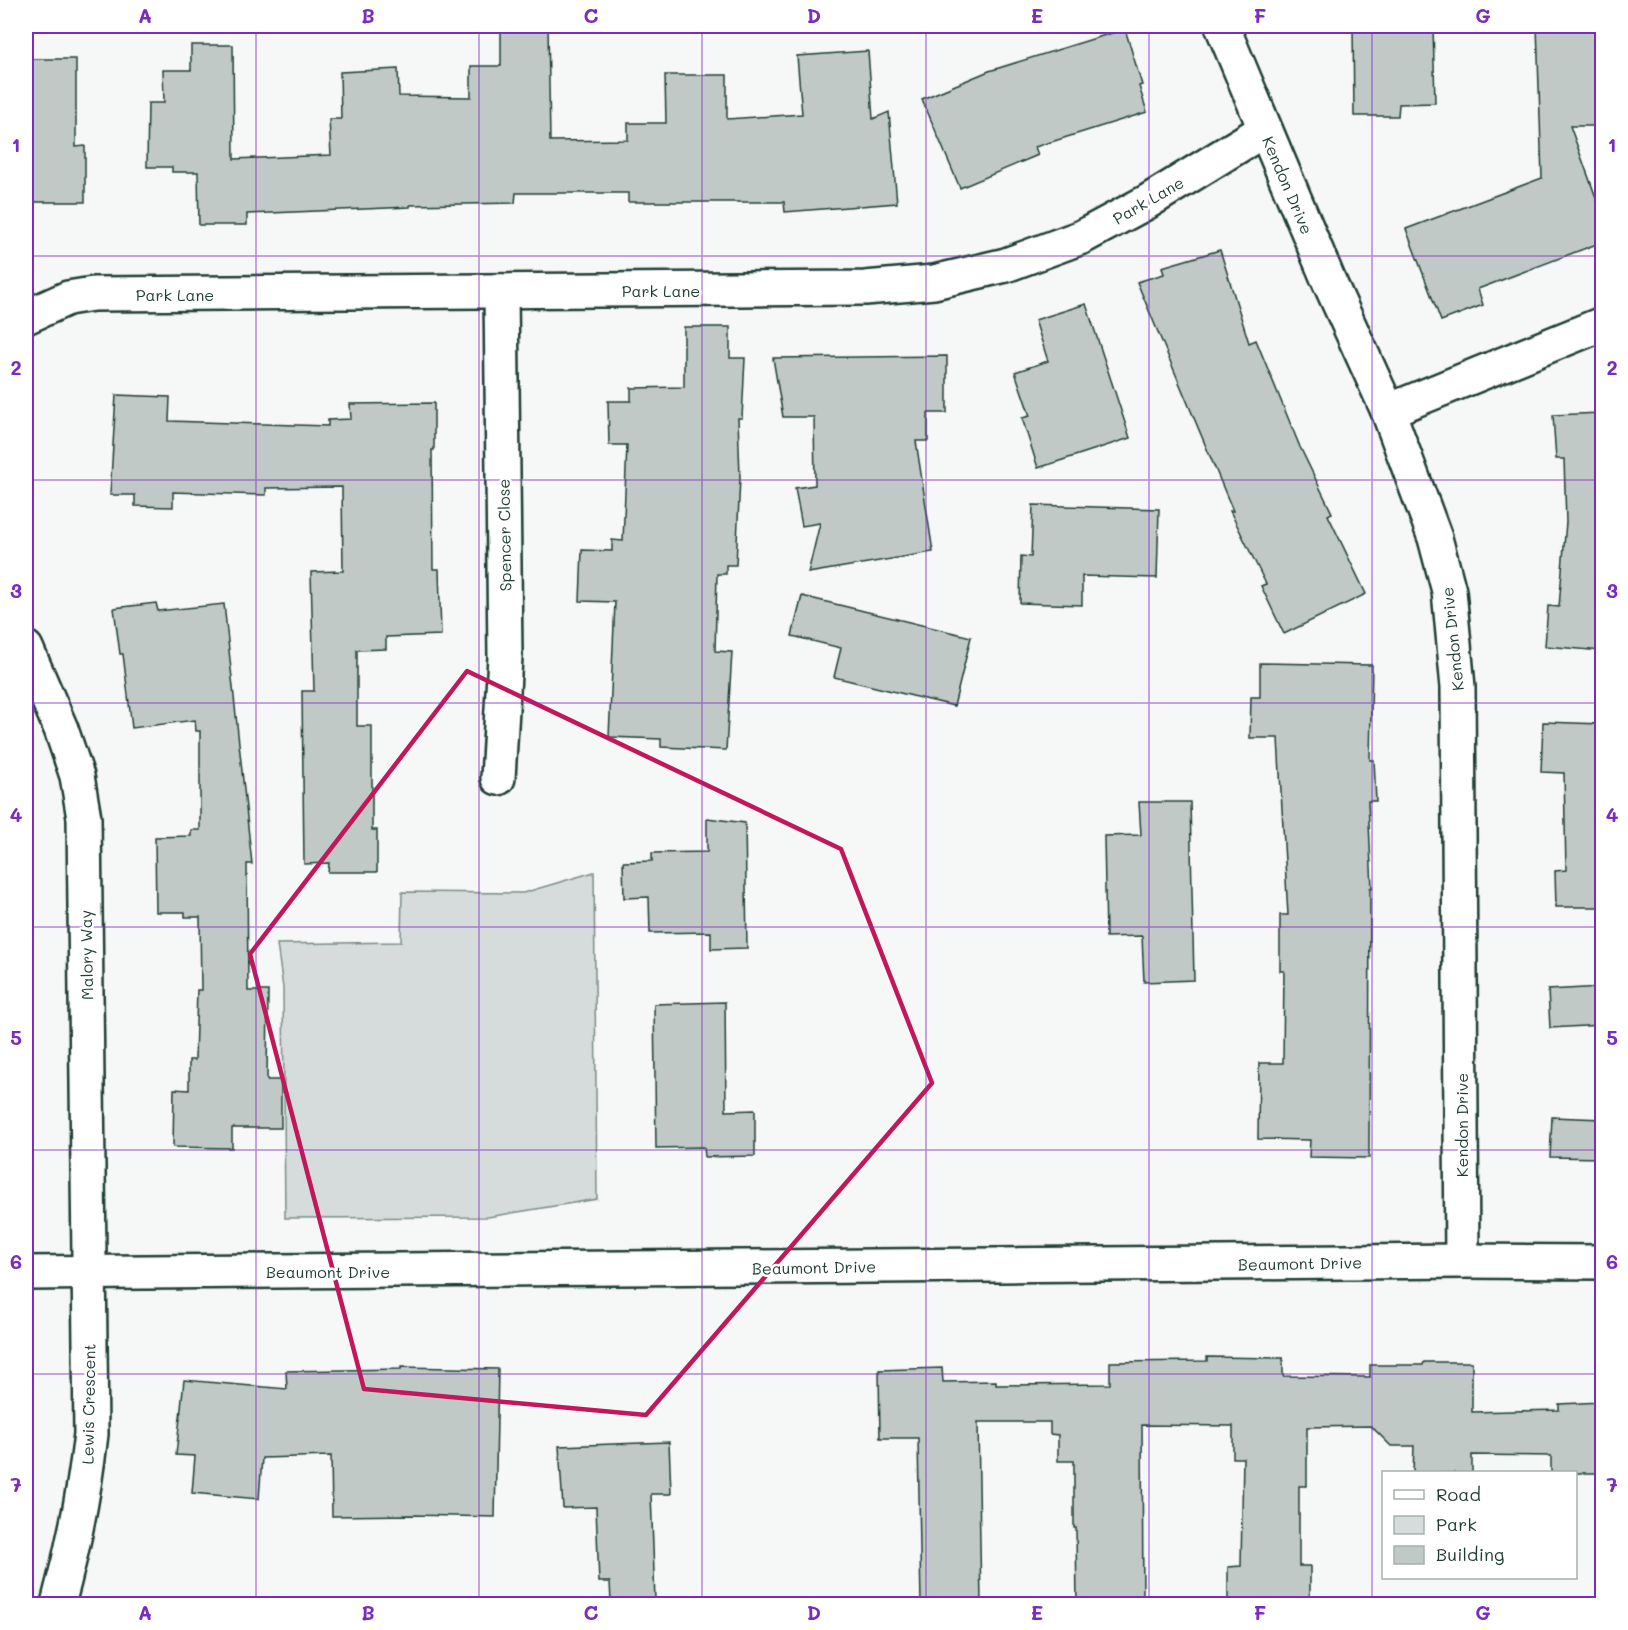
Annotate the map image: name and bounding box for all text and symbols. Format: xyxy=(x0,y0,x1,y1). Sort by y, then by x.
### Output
text: A xyxy=(138,2,152,28)
text: B xyxy=(361,2,375,28)
text: C xyxy=(584,2,599,28)
text: D xyxy=(807,2,821,28)
text: E xyxy=(1031,2,1043,28)
text: F xyxy=(1254,2,1267,28)
text: G xyxy=(1475,2,1491,28)
text: 1 xyxy=(12,131,20,157)
text: 1 xyxy=(1608,131,1616,157)
street label: Kendon Drive xyxy=(1258,133,1318,237)
street label: Park Lane xyxy=(1109,171,1187,229)
street label: Park Lane xyxy=(622,280,700,301)
street label: Park Lane xyxy=(136,284,214,305)
text: 2 xyxy=(10,354,22,380)
text: 2 xyxy=(1606,354,1618,380)
street label: Spencer Close xyxy=(493,478,515,592)
text: 3 xyxy=(10,577,22,603)
text: 3 xyxy=(1606,577,1618,603)
street label: Kendon Drive xyxy=(1436,586,1468,692)
text: 4 xyxy=(10,801,23,827)
text: 4 xyxy=(1606,801,1619,827)
street label: Malory Way xyxy=(75,910,97,1000)
text: 5 xyxy=(10,1024,22,1050)
text: 5 xyxy=(1606,1024,1618,1050)
street label: Kendon Drive xyxy=(1451,1073,1472,1177)
text: 6 xyxy=(10,1248,22,1274)
text: 6 xyxy=(1606,1248,1618,1274)
street label: Beaumont Drive xyxy=(1238,1251,1362,1275)
street label: Beaumont Drive xyxy=(752,1255,876,1279)
street label: Beaumont Drive xyxy=(266,1261,390,1282)
street label: Lewis Crescent xyxy=(76,1343,100,1465)
text: 7 xyxy=(10,1471,22,1497)
legend xyxy=(1382,1471,1577,1579)
text: 7 xyxy=(1606,1471,1618,1497)
text: Road xyxy=(1436,1482,1481,1506)
text: Park xyxy=(1436,1512,1477,1536)
text: Building xyxy=(1436,1542,1504,1566)
text: A xyxy=(138,1599,152,1625)
text: B xyxy=(361,1599,375,1625)
text: C xyxy=(584,1599,599,1625)
text: D xyxy=(807,1599,821,1625)
text: E xyxy=(1031,1599,1043,1625)
text: F xyxy=(1254,1599,1267,1625)
text: G xyxy=(1475,1599,1491,1625)

